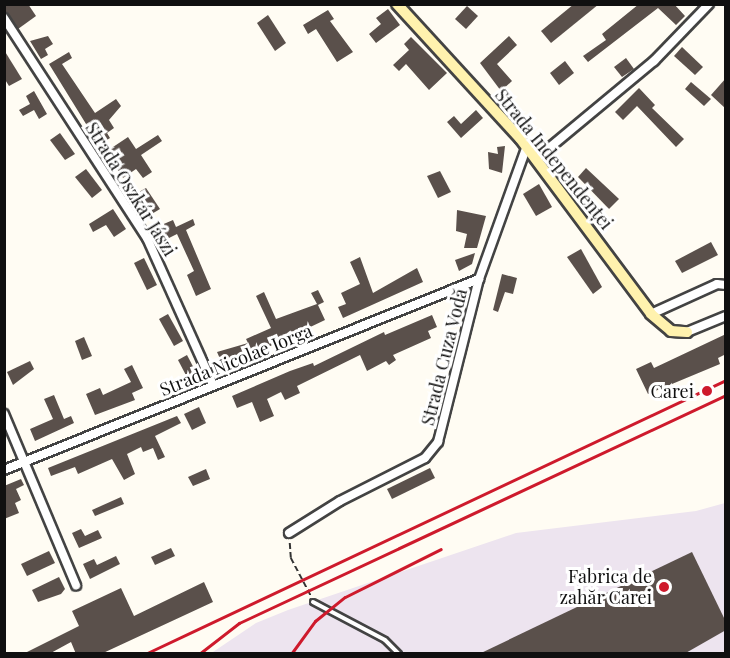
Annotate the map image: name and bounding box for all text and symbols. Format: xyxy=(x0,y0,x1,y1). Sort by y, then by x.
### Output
street label: Strada Independenței xyxy=(491,84,617,234)
street label: Strada Oszkár Jászi xyxy=(81,118,181,260)
street label: Strada Cuza Vodă xyxy=(416,286,472,428)
street label: Strada Nicolae Iorga xyxy=(156,319,316,401)
place label: Carei xyxy=(651,380,694,402)
marker: Carei xyxy=(698,382,716,400)
place label: Fabrica de zahăr Carei xyxy=(559,566,652,608)
marker: Fabrica de zahăr Carei xyxy=(657,580,671,594)

